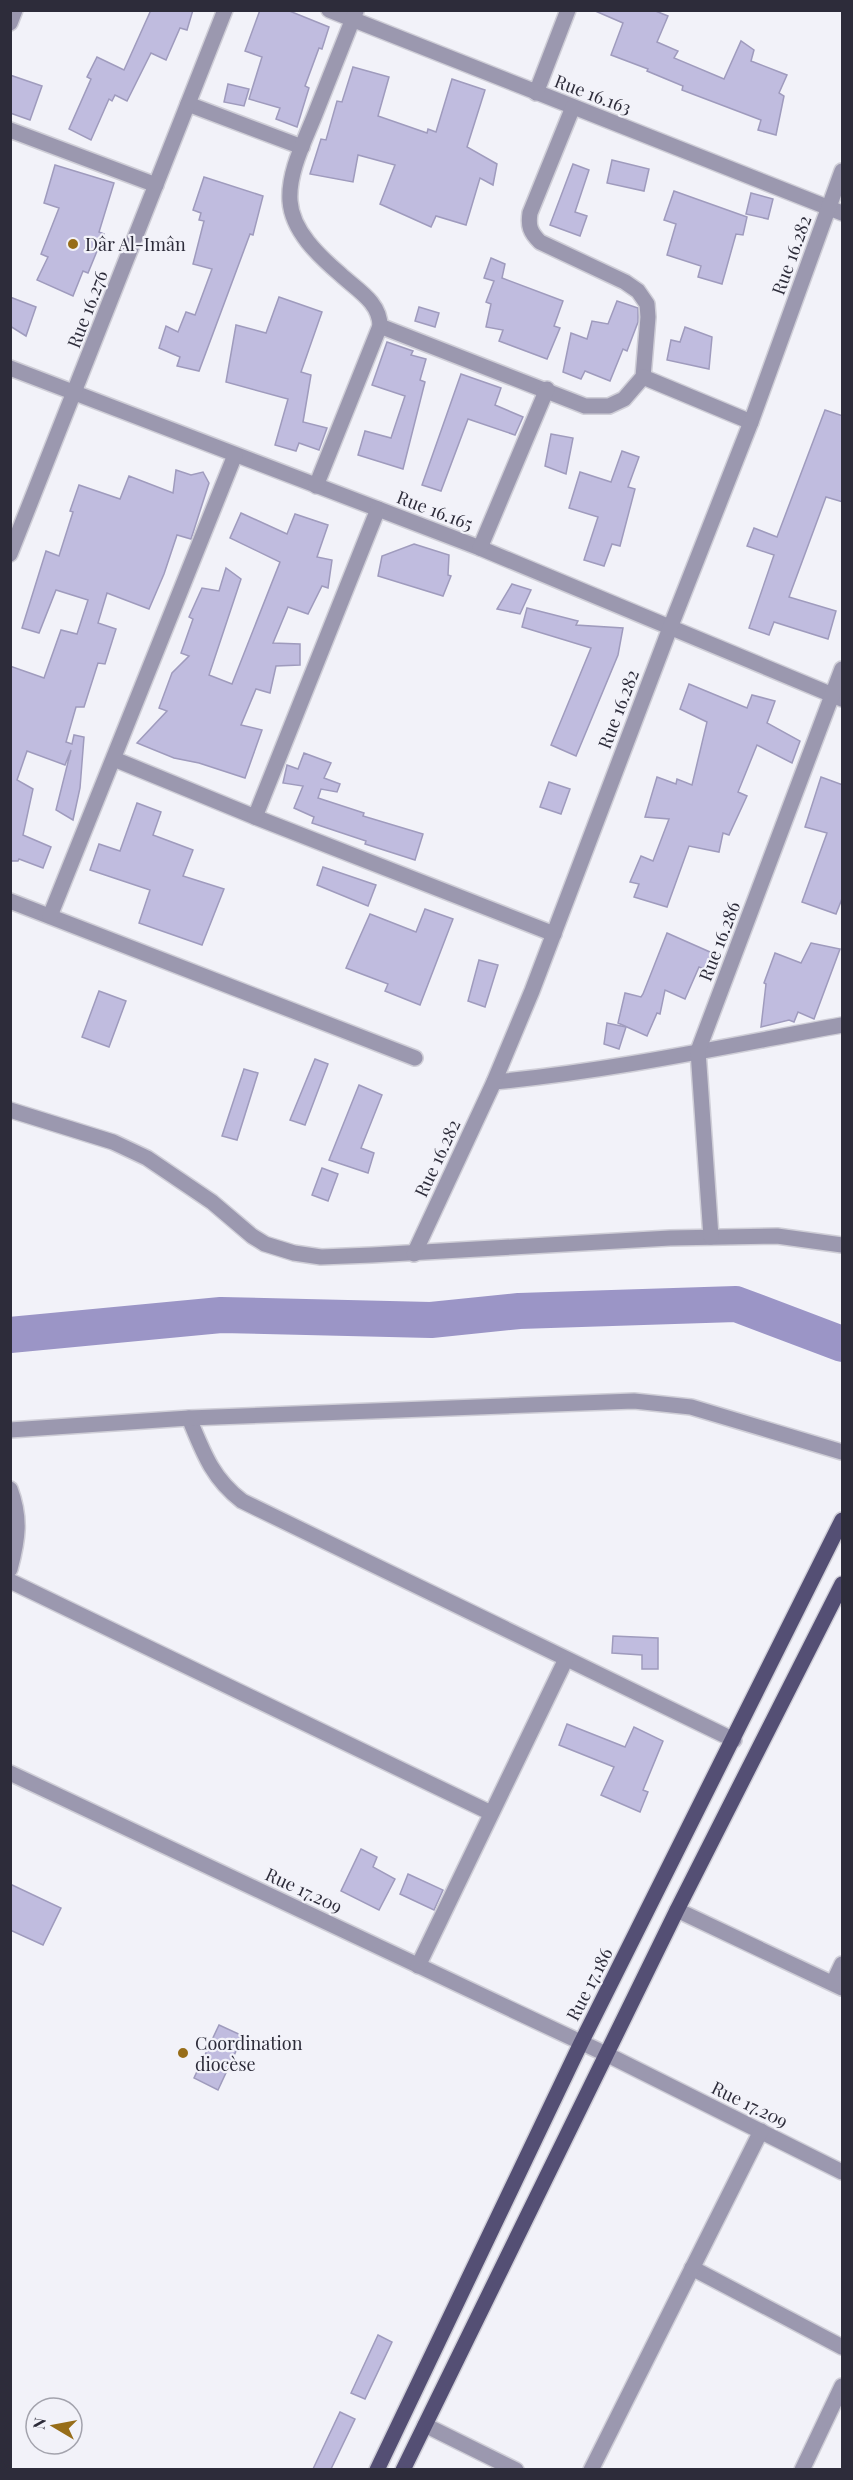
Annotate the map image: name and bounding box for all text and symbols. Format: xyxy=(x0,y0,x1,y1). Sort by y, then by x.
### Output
street label: Rue 16.163 xyxy=(551,68,635,120)
street label: Rue 16.282 xyxy=(766,212,816,298)
place label: Dâr Al-Imân xyxy=(85,232,186,256)
marker: Dâr Al-Imân xyxy=(66,237,80,251)
street label: Rue 16.276 xyxy=(61,267,113,351)
street label: Rue 16.165 xyxy=(394,485,476,535)
street label: Rue 16.282 xyxy=(592,666,644,752)
street label: Rue 16.286 xyxy=(693,898,745,984)
street label: Rue 16.282 xyxy=(409,1115,465,1201)
street label: Rue 17.209 xyxy=(262,1862,346,1918)
street label: Rue 17.186 xyxy=(560,1943,618,2025)
place label: Coordination diocèse xyxy=(195,2031,303,2076)
marker: Coordination diocèse xyxy=(176,2046,190,2060)
street label: Rue 17.209 xyxy=(708,2075,792,2133)
north arrow xyxy=(24,2396,84,2456)
text: N xyxy=(27,2415,50,2431)

